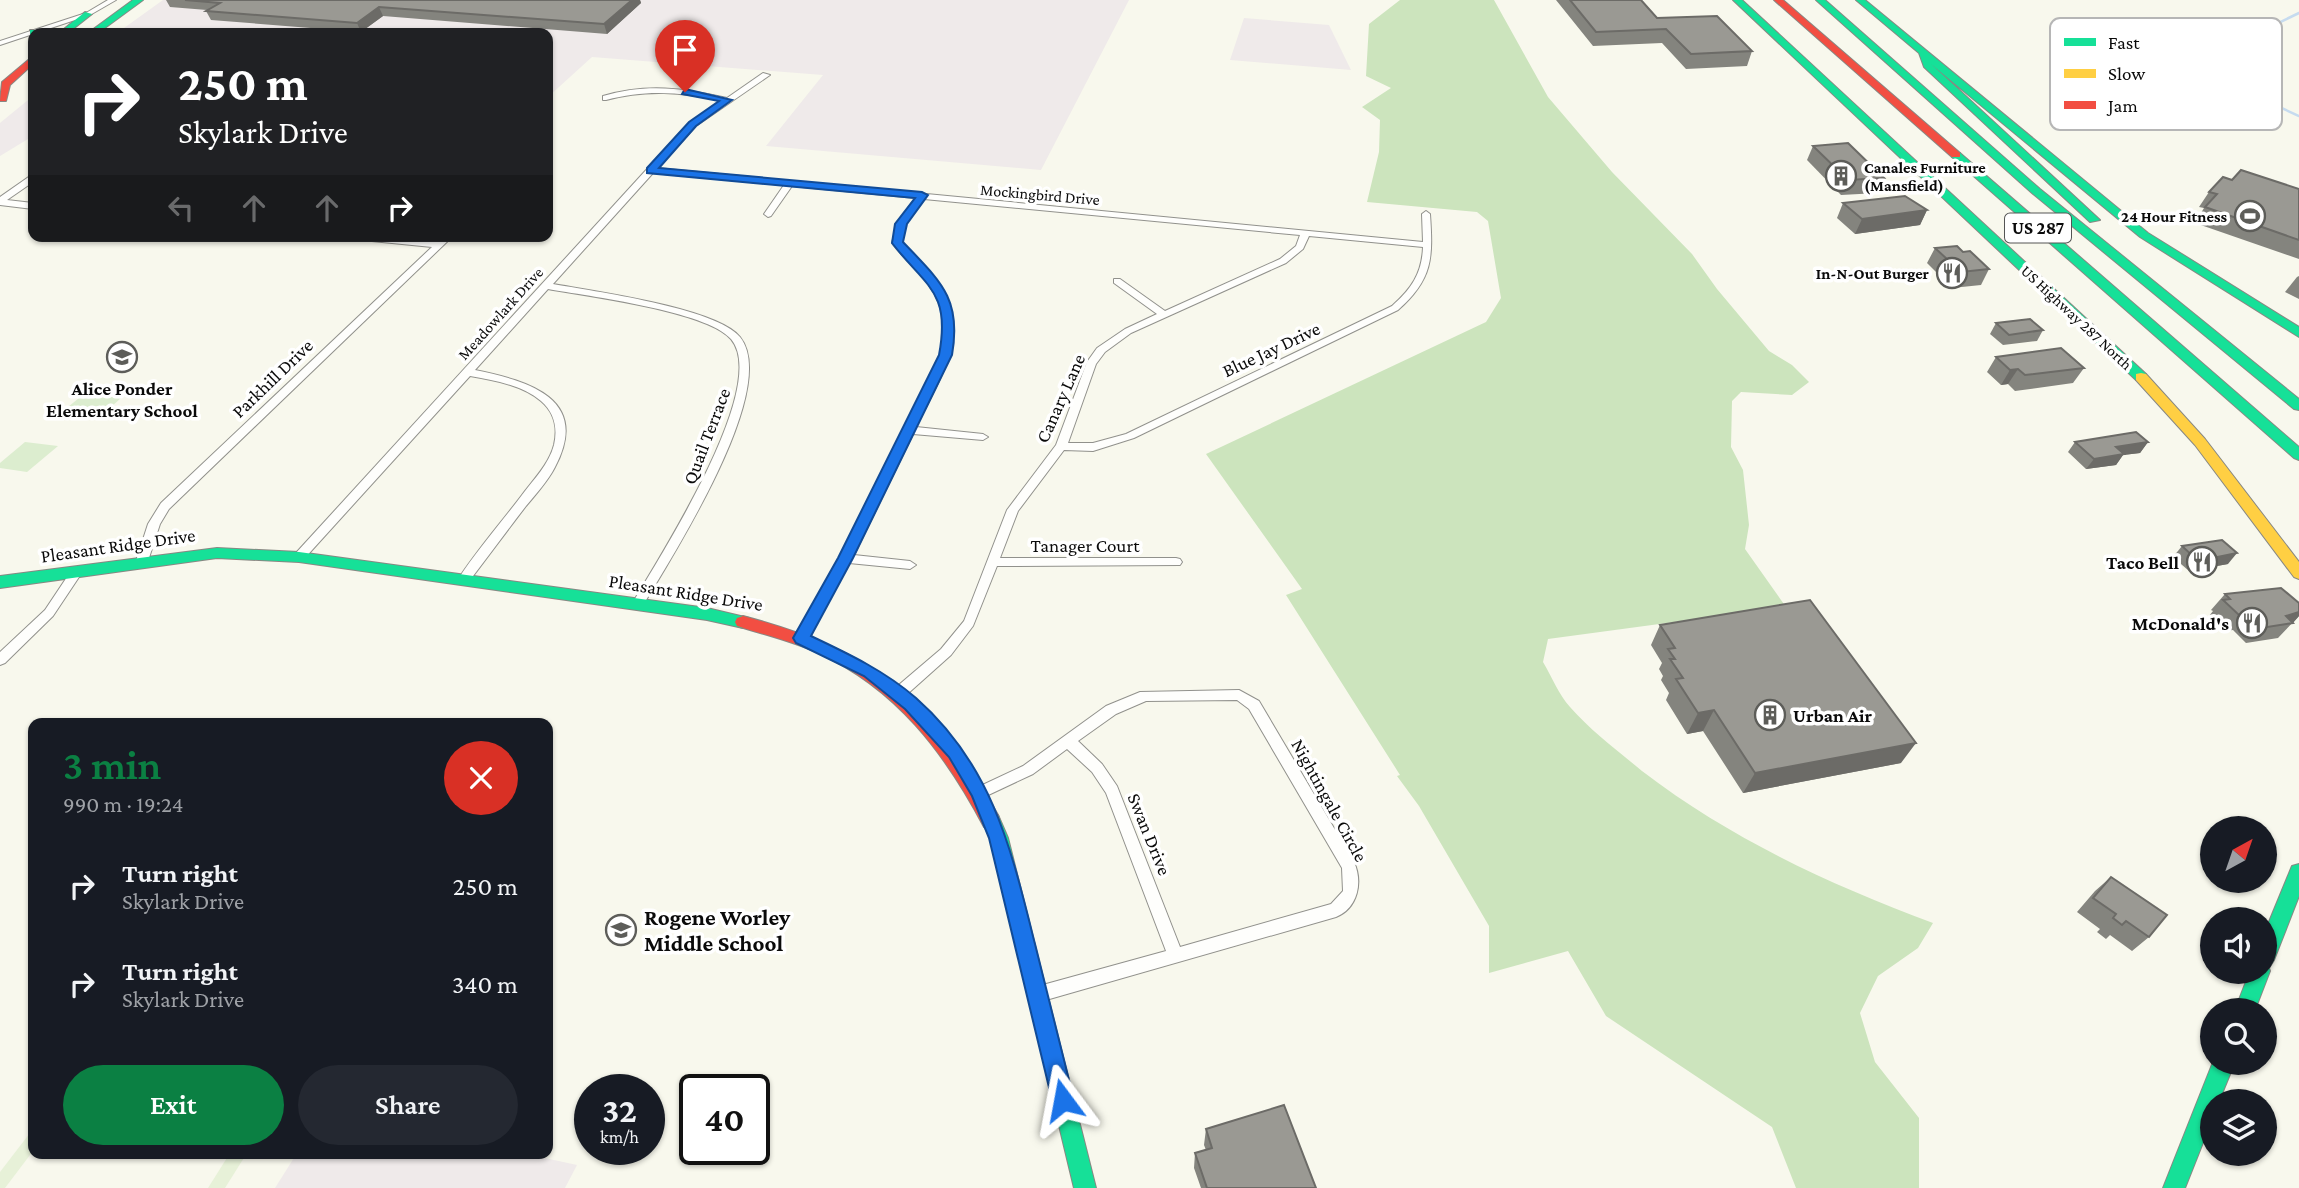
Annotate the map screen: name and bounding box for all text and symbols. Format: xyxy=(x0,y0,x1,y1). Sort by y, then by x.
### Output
legend xyxy=(2050,18,2282,130)
pin xyxy=(655,20,715,92)
icon: arrive xyxy=(666,31,704,69)
text: Fast xyxy=(2108,32,2140,53)
icon: right xyxy=(63,56,154,147)
text: 250 m xyxy=(178,56,308,111)
text: Slow xyxy=(2108,63,2145,84)
text: Jam xyxy=(2106,95,2138,116)
text: Skylark Drive xyxy=(178,114,348,150)
building icon: Canales Furniture (Mansfield) xyxy=(1824,159,1858,193)
place label: Canales Furniture (Mansfield) xyxy=(1864,159,1986,195)
street label: Mockingbird Drive xyxy=(979,181,1100,209)
icon: left xyxy=(162,189,200,227)
icon: ahead xyxy=(235,189,273,227)
icon: ahead xyxy=(308,189,346,227)
icon: right xyxy=(381,189,419,227)
sports icon: 24 Hour Fitness xyxy=(2233,199,2267,233)
place label: 24 Hour Fitness xyxy=(2121,208,2227,225)
road number: US 287 xyxy=(2005,213,2071,242)
restaurant icon: In-N-Out Burger xyxy=(1935,256,1969,290)
street label: US Highway 287 North xyxy=(2017,262,2136,374)
street label: Meadowlark Drive xyxy=(454,264,546,363)
place label: In-N-Out Burger xyxy=(1816,265,1930,282)
street label: Blue Jay Drive xyxy=(1219,318,1323,381)
street label: Parkhill Drive xyxy=(228,335,317,422)
school or university icon: Alice Ponder Elementary School xyxy=(105,340,139,374)
street label: Canary Lane xyxy=(1032,351,1089,446)
place label: Alice Ponder Elementary School xyxy=(46,378,198,421)
street label: Quail Terrace xyxy=(679,385,734,487)
street label: Pleasant Ridge Drive xyxy=(39,524,197,567)
street label: Tanager Court xyxy=(1031,535,1140,556)
restaurant icon: Taco Bell xyxy=(2185,545,2219,579)
place label: Taco Bell xyxy=(2106,552,2179,573)
street label: Pleasant Ridge Drive xyxy=(607,570,765,615)
restaurant icon: McDonald's xyxy=(2235,606,2269,640)
place label: McDonald's xyxy=(2132,613,2229,634)
building icon: Urban Air xyxy=(1753,698,1787,732)
place label: Urban Air xyxy=(1793,705,1872,726)
street label: Nightingale Circle xyxy=(1287,735,1372,865)
text: 3 min xyxy=(63,741,161,788)
button: close xyxy=(444,741,518,815)
street label: Swan Drive xyxy=(1124,790,1175,878)
text: 990 m · 19:24 xyxy=(63,791,184,817)
north arrow xyxy=(2200,816,2277,892)
map controls xyxy=(2200,816,2277,1166)
text: Turn right xyxy=(122,859,238,888)
icon: right xyxy=(63,867,101,905)
text: 250 m xyxy=(453,872,518,901)
text: Skylark Drive xyxy=(122,888,244,914)
place label: Rogene Worley Middle School xyxy=(644,904,791,956)
button: sound xyxy=(2200,907,2277,984)
school or university icon: Rogene Worley Middle School xyxy=(604,913,638,947)
text: Turn right xyxy=(122,957,238,986)
icon: right xyxy=(63,965,101,1003)
text: 340 m xyxy=(452,970,518,999)
text: Skylark Drive xyxy=(122,986,244,1012)
button: search xyxy=(2200,998,2277,1075)
position arrow xyxy=(1026,1063,1100,1137)
button: Exit xyxy=(63,1065,284,1145)
button: Share xyxy=(298,1065,518,1145)
speed limit sign: 40 xyxy=(679,1074,770,1165)
button: layers xyxy=(2200,1089,2277,1166)
text: 32 xyxy=(602,1091,637,1130)
text: km/h xyxy=(600,1127,639,1147)

